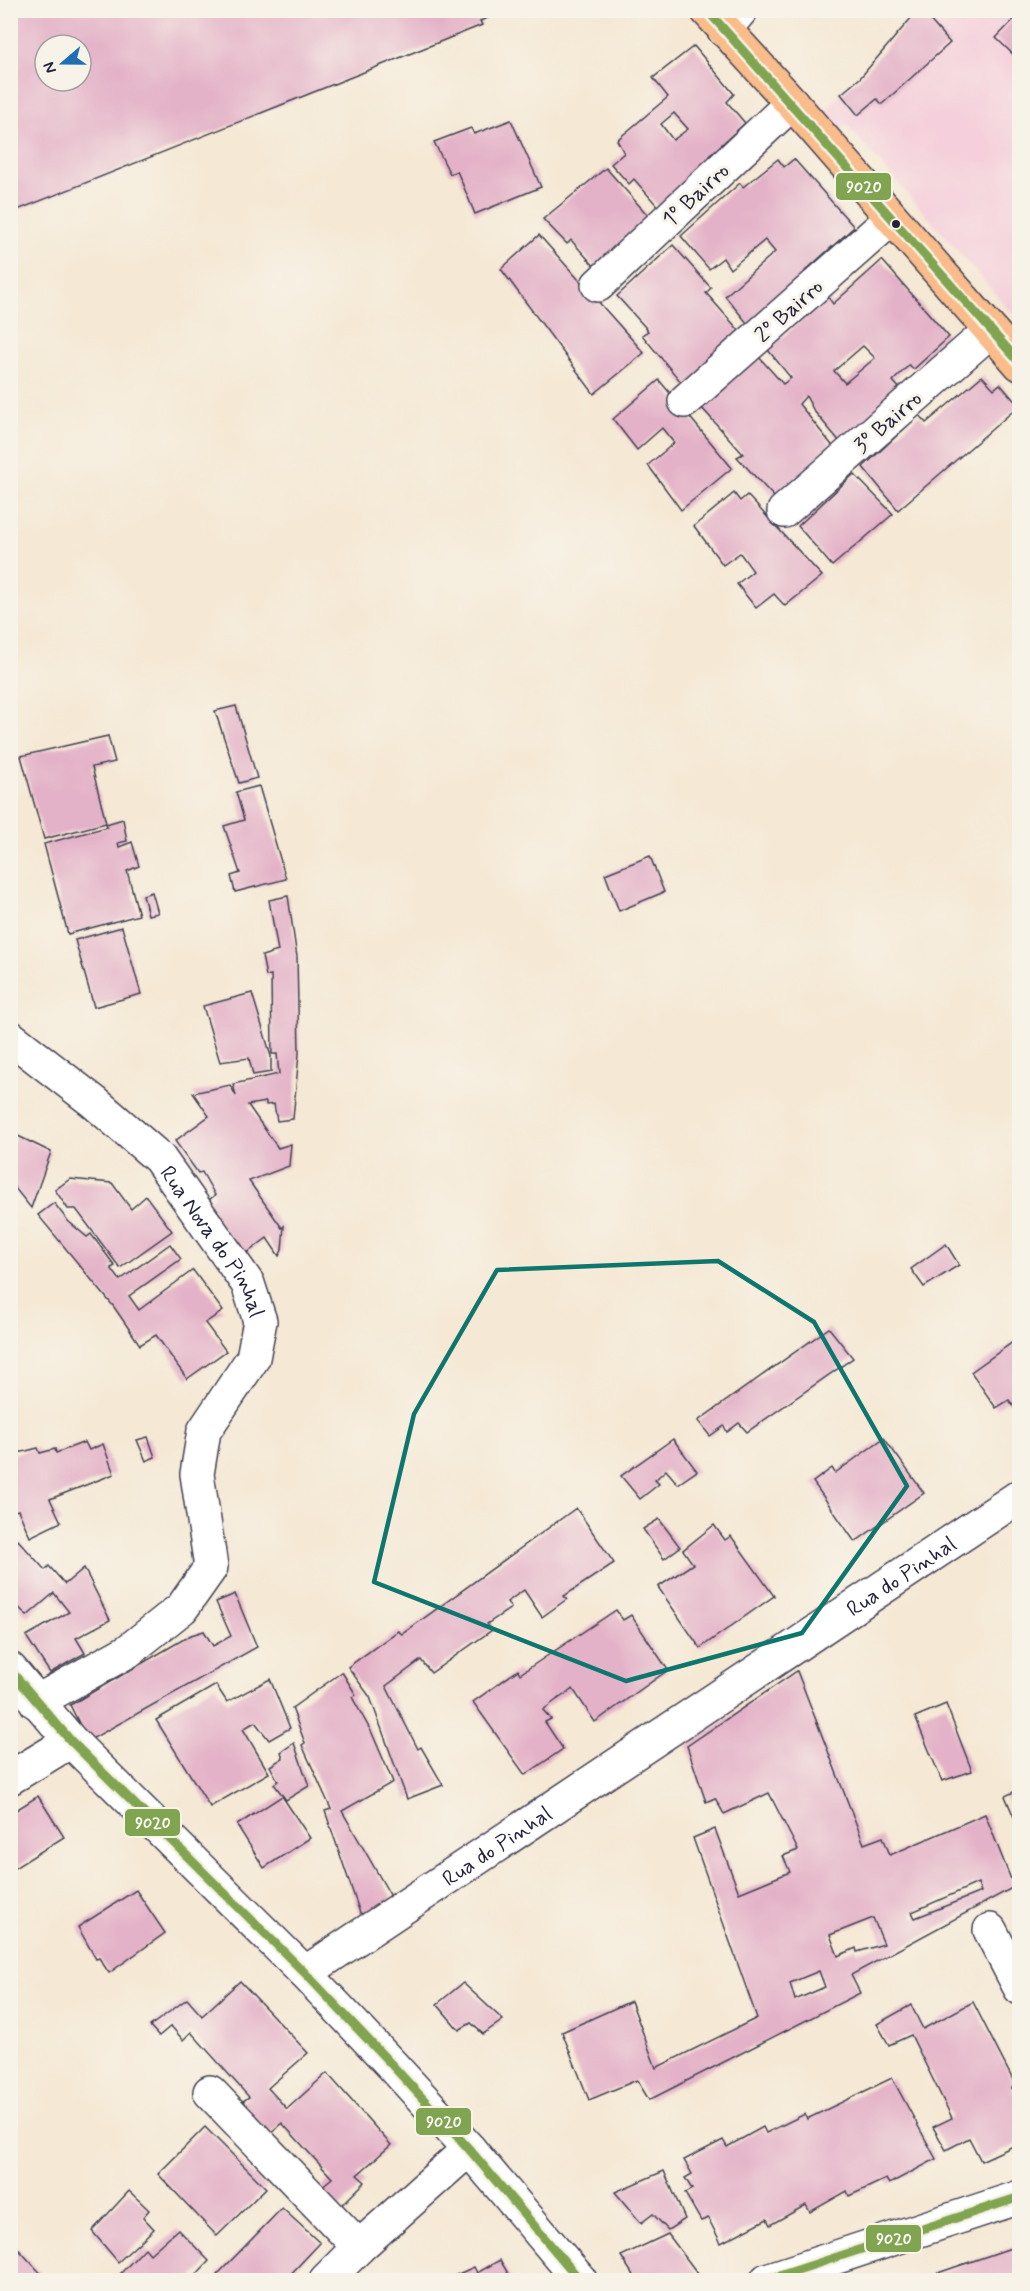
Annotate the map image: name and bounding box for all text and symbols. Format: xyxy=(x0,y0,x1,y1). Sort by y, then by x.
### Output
north arrow xyxy=(33,33,93,93)
text: N xyxy=(39,59,62,76)
street label: 1º Bairro xyxy=(657,157,736,234)
line badge: 9020 xyxy=(835,172,892,201)
text: 9020 xyxy=(846,177,882,198)
unlabelled marker xyxy=(890,218,902,230)
street label: 2º Bairro xyxy=(749,273,829,350)
street label: 3º Bairro xyxy=(848,385,928,460)
street label: Rua Nova do Pinhal xyxy=(153,1161,270,1321)
street label: Rua do Pinhal xyxy=(842,1531,962,1624)
street label: Rua do Pinhal xyxy=(437,1800,558,1894)
line badge: 9020 xyxy=(124,1808,181,1837)
text: 9020 xyxy=(135,1813,171,1834)
line badge: 9020 xyxy=(415,2107,472,2136)
text: 9020 xyxy=(426,2112,462,2133)
line badge: 9020 xyxy=(865,2224,922,2253)
text: 9020 xyxy=(876,2229,912,2250)

